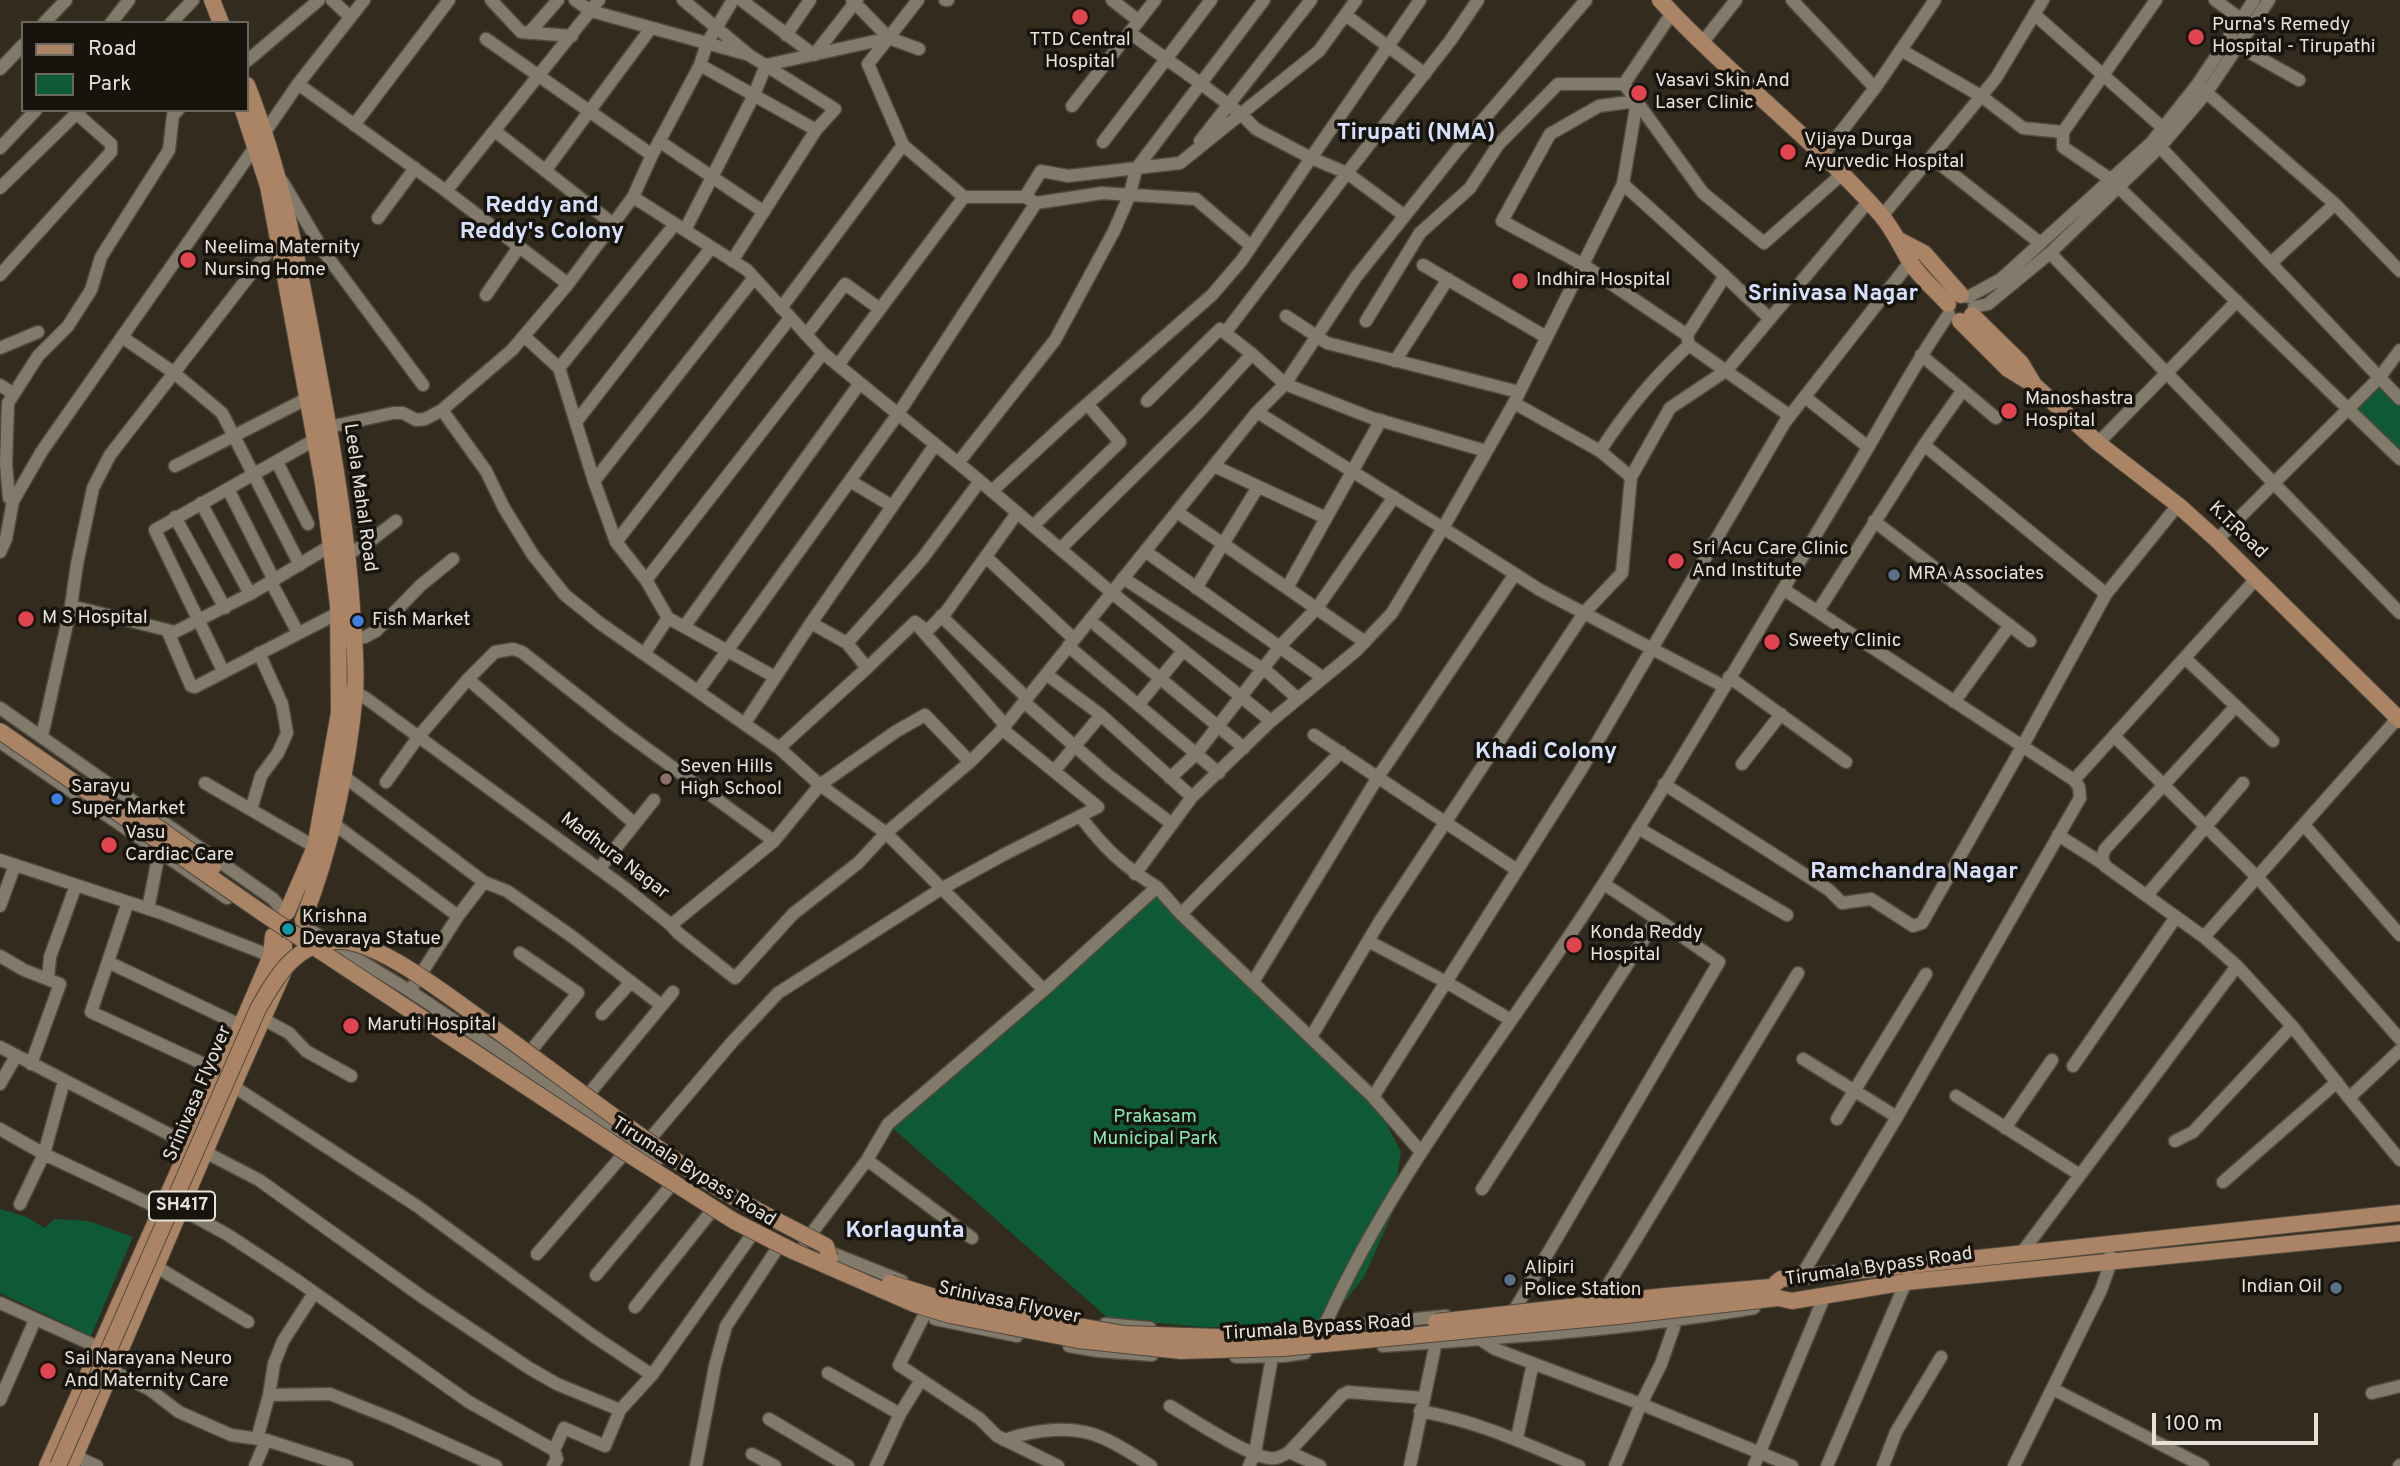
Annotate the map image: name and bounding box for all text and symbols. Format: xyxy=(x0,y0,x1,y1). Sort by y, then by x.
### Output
marker: TTD Central Hospital xyxy=(1070,7,1090,27)
place label: Purna's Remedy Hospital - Tirupathi xyxy=(2212,15,2376,59)
legend xyxy=(21,21,248,112)
marker: Purna's Remedy Hospital - Tirupathi xyxy=(2186,27,2206,47)
place label: TTD Central Hospital xyxy=(1029,30,1131,74)
text: Road xyxy=(88,36,137,63)
text: Park xyxy=(88,71,131,98)
place label: Vasavi Skin And Laser Clinic xyxy=(1655,71,1790,115)
marker: Vasavi Skin And Laser Clinic xyxy=(1629,83,1649,103)
district label: Tirupati (NMA) xyxy=(1337,120,1495,148)
place label: Vijaya Durga Ayurvedic Hospital xyxy=(1804,130,1964,174)
marker: Vijaya Durga Ayurvedic Hospital xyxy=(1778,142,1798,162)
district label: Reddy and Reddy's Colony xyxy=(460,193,624,247)
place label: Neelima Maternity Nursing Home xyxy=(204,238,360,282)
marker: Neelima Maternity Nursing Home xyxy=(178,250,198,270)
place label: Indhira Hospital xyxy=(1536,270,1670,292)
marker: Indhira Hospital xyxy=(1510,271,1530,291)
district label: Srinivasa Nagar xyxy=(1748,281,1918,309)
place label: Manoshastra Hospital xyxy=(2025,389,2133,433)
marker: Manoshastra Hospital xyxy=(1999,401,2019,421)
street label: Leela Mahal Road xyxy=(337,422,381,574)
street label: K.T.Road xyxy=(2203,498,2271,564)
place label: Sri Acu Care Clinic And Institute xyxy=(1692,539,1848,583)
marker: Sri Acu Care Clinic And Institute xyxy=(1666,551,1686,571)
place label: MRA Associates xyxy=(1908,564,2044,586)
marker: MRA Associates xyxy=(1886,567,1902,583)
place label: M S Hospital xyxy=(42,608,148,630)
marker: M S Hospital xyxy=(16,609,36,629)
place label: Fish Market xyxy=(372,610,471,632)
marker: Fish Market xyxy=(350,613,366,629)
place label: Sweety Clinic xyxy=(1788,631,1901,653)
marker: Sweety Clinic xyxy=(1762,632,1782,652)
district label: Khadi Colony xyxy=(1475,739,1617,767)
place label: Seven Hills High School xyxy=(680,757,782,801)
marker: Seven Hills High School xyxy=(658,771,674,787)
place label: Sarayu Super Market xyxy=(71,777,185,821)
marker: Sarayu Super Market xyxy=(49,791,65,807)
street label: Madhura Nagar xyxy=(555,809,673,905)
place label: Vasu Cardiac Care xyxy=(125,823,234,867)
marker: Vasu Cardiac Care xyxy=(99,835,119,855)
district label: Ramchandra Nagar xyxy=(1810,859,2018,887)
place label: Krishna Devaraya Statue xyxy=(302,907,441,951)
marker: Krishna Devaraya Statue xyxy=(280,921,296,937)
place label: Konda Reddy Hospital xyxy=(1590,923,1703,967)
marker: Konda Reddy Hospital xyxy=(1564,935,1584,955)
place label: Maruti Hospital xyxy=(367,1015,496,1037)
marker: Maruti Hospital xyxy=(341,1016,361,1036)
street label: Srinivasa Flyover xyxy=(160,1023,238,1165)
park label: Prakasam Municipal Park xyxy=(1092,1107,1218,1151)
street label: Tirumala Bypass Road xyxy=(607,1113,779,1233)
road number: SH417 xyxy=(149,1191,215,1220)
district label: Korlagunta xyxy=(845,1218,965,1246)
street label: Tirumala Bypass Road xyxy=(1784,1244,1974,1292)
place label: Alipiri Police Station xyxy=(1524,1258,1641,1302)
marker: Alipiri Police Station xyxy=(1502,1272,1518,1288)
place label: Indian Oil xyxy=(2241,1277,2322,1299)
street label: Srinivasa Flyover xyxy=(936,1278,1082,1330)
marker: Indian Oil xyxy=(2328,1280,2344,1296)
street label: Tirumala Bypass Road xyxy=(1222,1311,1412,1347)
place label: Sai Narayana Neuro And Maternity Care xyxy=(64,1349,232,1393)
marker: Sai Narayana Neuro And Maternity Care xyxy=(38,1361,58,1381)
scale bar xyxy=(2155,1400,2321,1444)
text: 100 m xyxy=(2165,1411,2222,1438)

